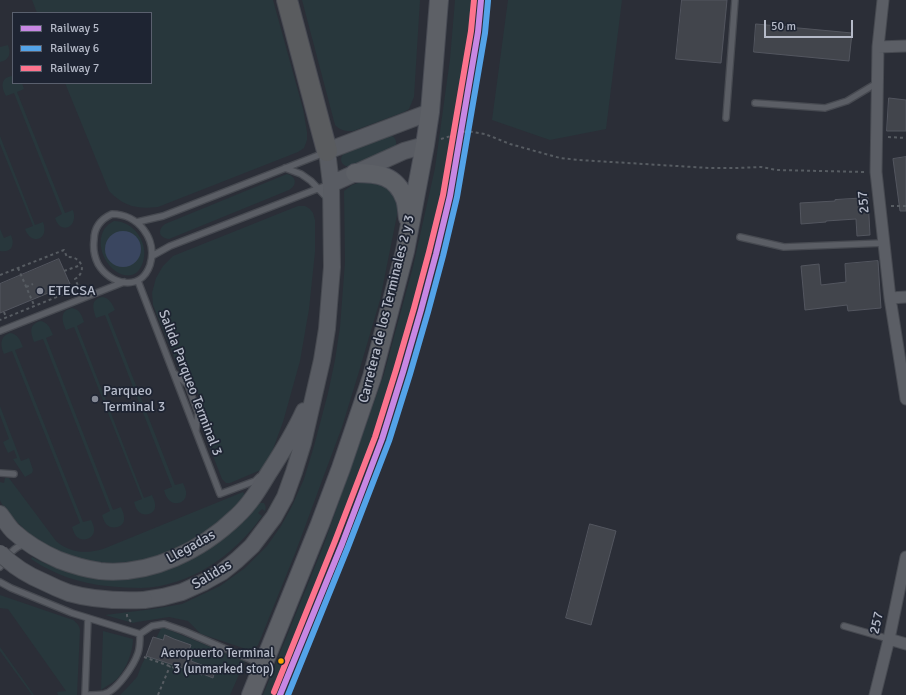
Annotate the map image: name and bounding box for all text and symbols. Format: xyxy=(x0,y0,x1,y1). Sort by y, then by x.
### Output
legend xyxy=(12,12,152,84)
scale bar xyxy=(766,12,855,38)
text: 50 m xyxy=(771,19,796,34)
text: Railway 5 xyxy=(50,21,99,36)
text: Railway 6 xyxy=(50,41,99,56)
text: Railway 7 xyxy=(50,61,99,76)
street label: 257 xyxy=(854,190,874,214)
street label: Carretera de los Terminales 2 y 3 xyxy=(355,213,419,405)
place label: ETECSA xyxy=(48,283,95,299)
marker: ETECSA xyxy=(35,286,45,296)
street label: Salida Parqueo Terminal 3 xyxy=(154,308,226,458)
place label: Parqueo Terminal 3 xyxy=(103,383,165,416)
marker: Parqueo Terminal 3 xyxy=(90,394,100,404)
street label: Llegadas xyxy=(164,527,218,567)
street label: Salidas xyxy=(189,557,235,593)
street label: 257 xyxy=(866,610,888,636)
place label: Aeropuerto Terminal 3 (unmarked stop) xyxy=(161,646,274,677)
marker: Aeropuerto Terminal 3 (unmarked stop) xyxy=(276,656,286,666)

